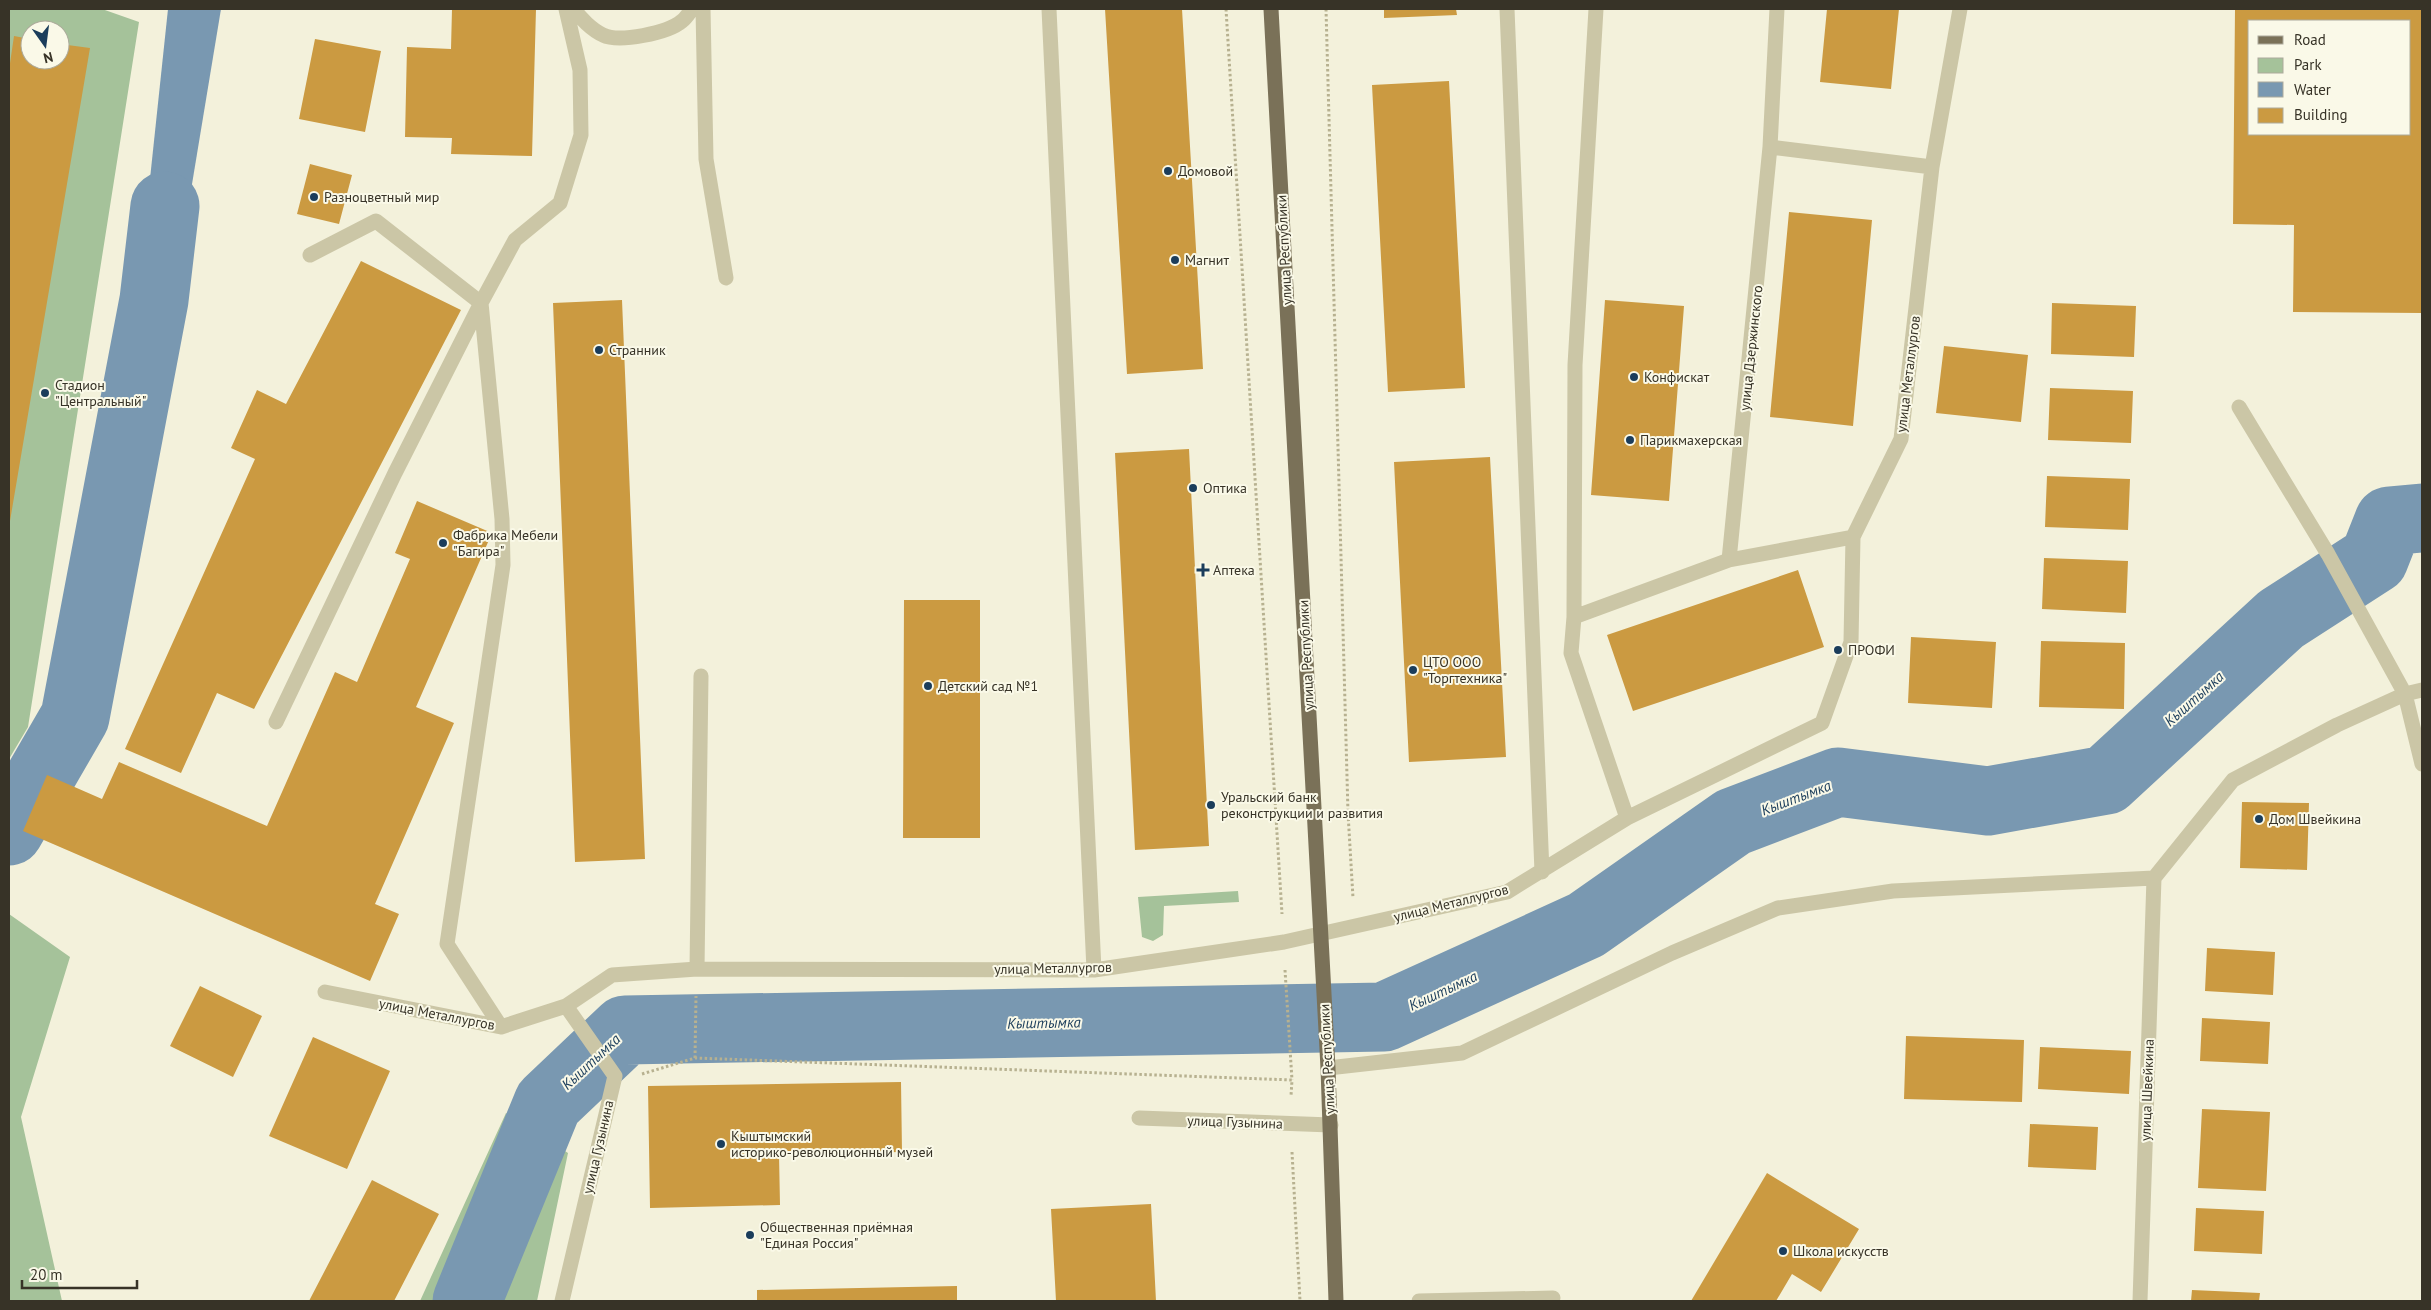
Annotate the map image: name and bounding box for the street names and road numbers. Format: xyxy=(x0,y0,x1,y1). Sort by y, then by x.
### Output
street label: улица Республики xyxy=(1272,194,1296,306)
street label: улица Дзержинского xyxy=(1735,284,1767,412)
street label: улица Металлургов xyxy=(1892,314,1924,434)
street label: улица Республики xyxy=(1294,599,1318,711)
street label: улица Металлургов xyxy=(1392,880,1510,926)
street label: улица Металлургов xyxy=(994,958,1112,978)
street label: улица Металлургов xyxy=(378,994,496,1034)
street label: улица Республики xyxy=(1315,1003,1339,1115)
street label: улица Швейкина xyxy=(2136,1039,2158,1141)
street label: улица Гузынина xyxy=(578,1098,618,1196)
street label: улица Гузынина xyxy=(1187,1111,1283,1133)

